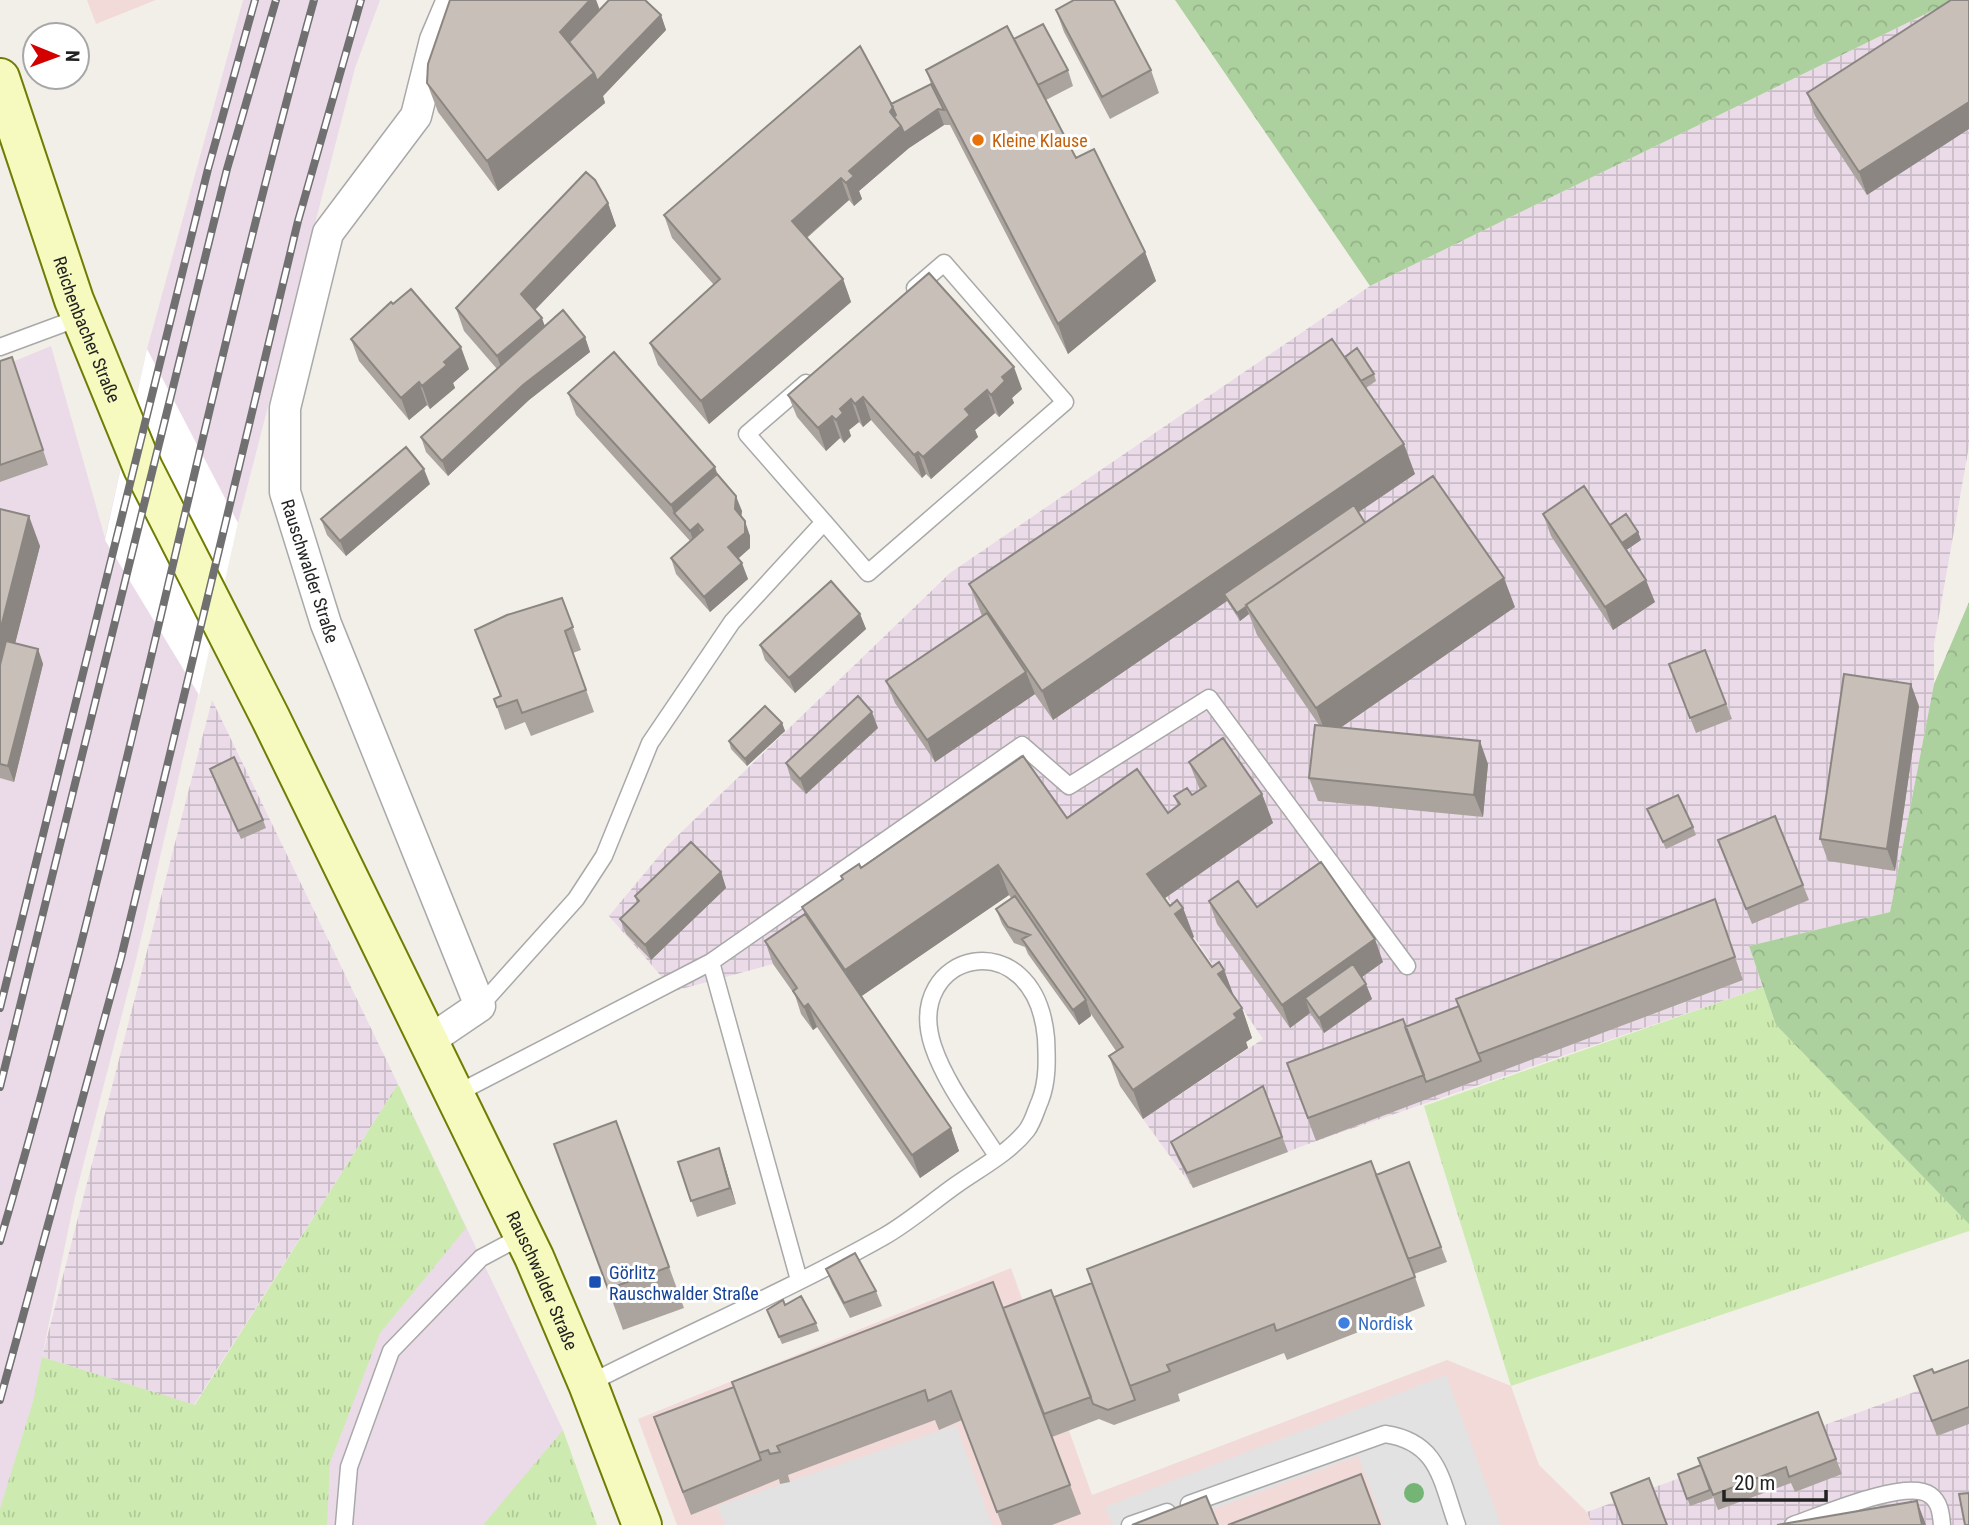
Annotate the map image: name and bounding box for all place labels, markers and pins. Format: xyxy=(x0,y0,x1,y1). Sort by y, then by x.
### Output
place label: Kleine Klause xyxy=(992,130,1088,151)
marker: Kleine Klause xyxy=(970,132,986,148)
place label: Görlitz Rauschwalder Straße xyxy=(609,1262,759,1304)
marker: Görlitz Rauschwalder Straße xyxy=(587,1274,603,1290)
place label: Nordisk xyxy=(1358,1313,1413,1334)
marker: Nordisk xyxy=(1336,1315,1352,1331)

